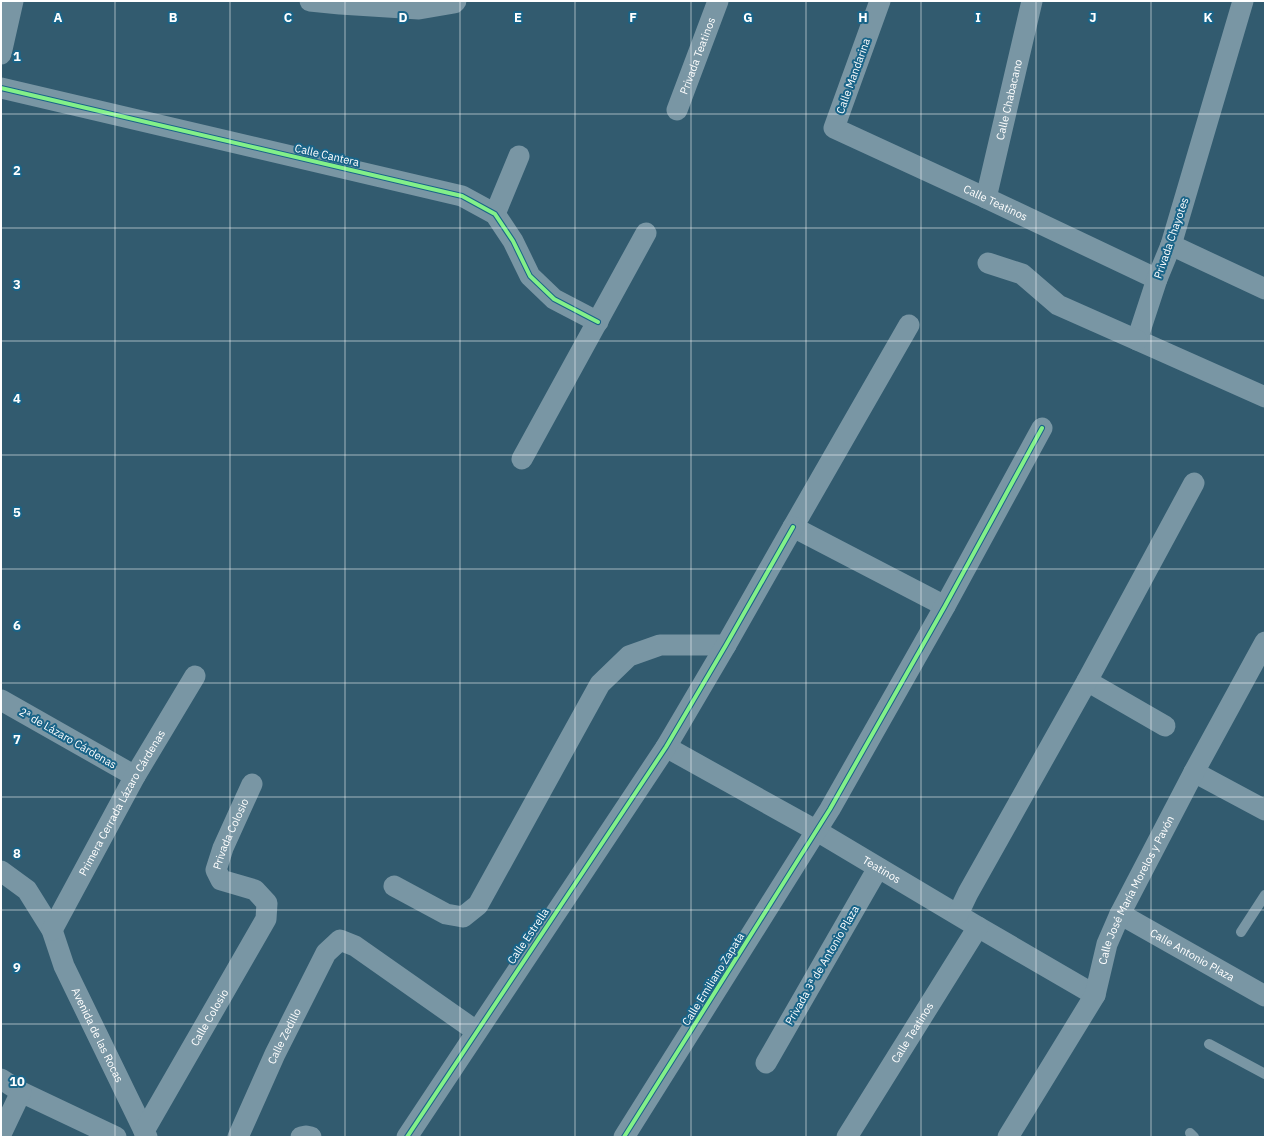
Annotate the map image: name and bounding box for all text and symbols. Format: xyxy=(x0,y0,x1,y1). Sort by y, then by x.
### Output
text: A xyxy=(54,9,63,26)
text: B xyxy=(169,9,178,26)
text: C xyxy=(284,9,293,26)
text: D xyxy=(398,9,408,26)
text: E xyxy=(514,9,522,26)
text: F xyxy=(629,9,637,26)
text: G xyxy=(743,9,753,26)
text: H xyxy=(858,9,868,26)
text: I xyxy=(975,9,981,26)
text: J xyxy=(1089,9,1097,26)
text: K xyxy=(1203,9,1213,26)
street label: Privada Teatinos xyxy=(677,15,718,96)
street label: Calle Mandarina xyxy=(833,36,873,116)
text: 1 xyxy=(13,48,21,65)
street label: Calle Chabacano xyxy=(993,58,1025,141)
street label: Calle Cantera xyxy=(293,141,361,169)
text: 2 xyxy=(13,162,21,179)
street label: Calle Teatinos xyxy=(961,182,1030,224)
street label: Privada Chayotes xyxy=(1151,195,1191,281)
text: 3 xyxy=(13,276,21,293)
text: 4 xyxy=(13,390,21,407)
text: 5 xyxy=(13,504,21,521)
text: 6 xyxy=(13,617,21,634)
street label: 2ª de Lázaro Cárdenas xyxy=(17,704,119,772)
street label: Primera Cerrada Lázaro Cárdenas xyxy=(76,727,168,878)
text: 7 xyxy=(13,731,21,748)
street label: Privada Colosio xyxy=(210,796,252,871)
street label: Calle José María Morelos y Pavón xyxy=(1095,813,1177,966)
text: 8 xyxy=(13,845,21,862)
street label: Teatinos xyxy=(860,853,903,886)
street label: Privada 3ª de Antonio Plaza xyxy=(782,903,862,1027)
street label: Calle Estrella xyxy=(504,905,552,967)
street label: Calle Antonio Plaza xyxy=(1147,925,1237,984)
street label: Calle Emiliano Zapata xyxy=(679,930,747,1028)
text: 9 xyxy=(13,959,21,976)
street label: Avenida de las Rocas xyxy=(69,985,126,1085)
street label: Calle Colosio xyxy=(187,986,231,1049)
street label: Calle Teatinos xyxy=(888,1000,936,1066)
street label: Calle Zedillo xyxy=(264,1006,304,1066)
text: 10 xyxy=(9,1073,25,1090)

